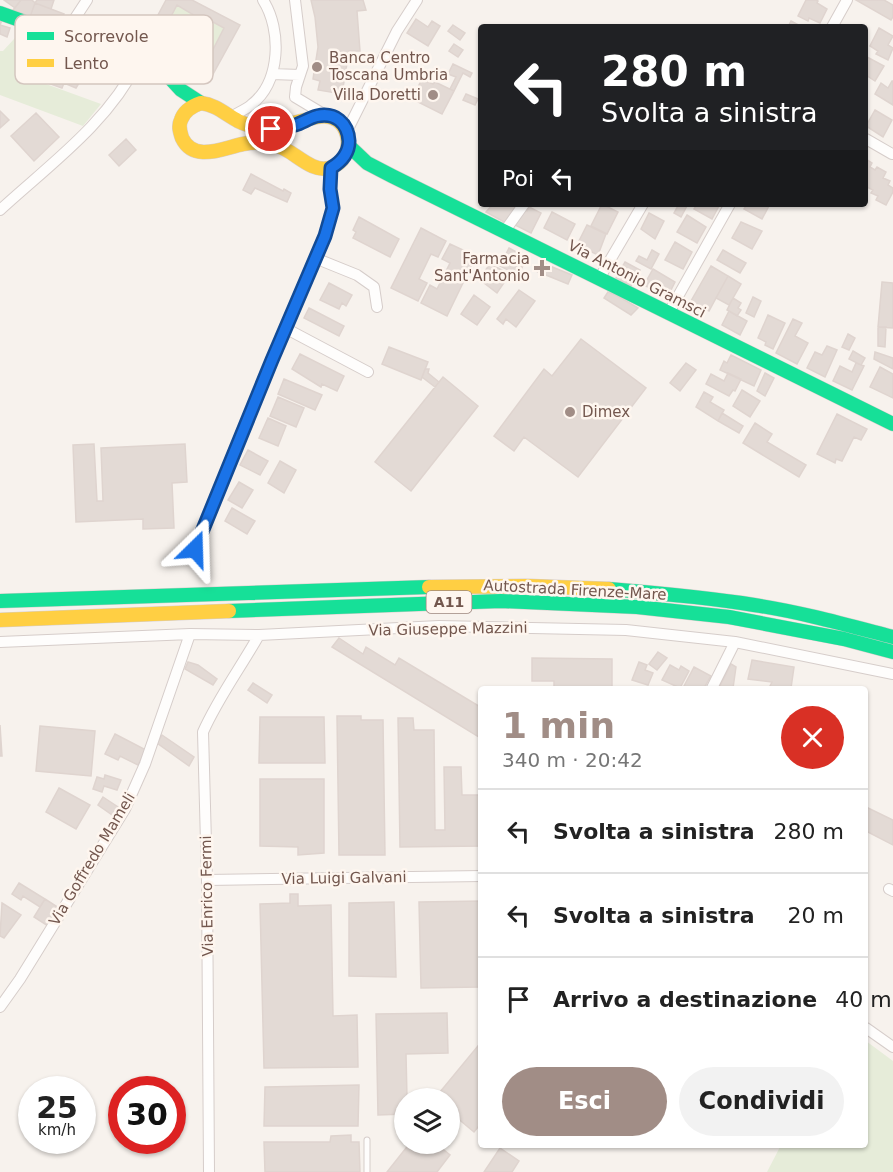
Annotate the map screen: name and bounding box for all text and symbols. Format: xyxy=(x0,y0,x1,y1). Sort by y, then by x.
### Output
legend xyxy=(15,15,213,84)
text: Scorrevole xyxy=(64,27,149,46)
text: 280 m xyxy=(601,47,747,96)
icon: left xyxy=(502,48,580,126)
place label: Banca Centro Toscana Umbria xyxy=(328,49,448,84)
text: Lento xyxy=(64,54,109,73)
marker: Banca Centro Toscana Umbria xyxy=(310,60,324,74)
place label: Villa Doretti xyxy=(333,86,421,104)
marker: Villa Doretti xyxy=(426,88,440,102)
text: Svolta a sinistra xyxy=(601,97,817,128)
pin xyxy=(245,103,296,154)
icon: arrive xyxy=(254,112,287,145)
icon: left xyxy=(546,162,579,195)
text: Poi xyxy=(502,166,534,191)
street label: Via Antonio Gramsci xyxy=(565,236,709,322)
place label: Farmacia Sant'Antonio xyxy=(434,250,530,285)
marker: Farmacia Sant'Antonio xyxy=(535,261,549,275)
place label: Dimex xyxy=(582,403,630,421)
marker: Dimex xyxy=(563,405,577,419)
position arrow xyxy=(163,517,227,581)
street label: Autostrada Firenze-Mare xyxy=(483,576,667,604)
road number: A11 xyxy=(426,591,472,613)
street label: Via Giuseppe Mazzini xyxy=(368,619,528,639)
text: 1 min xyxy=(502,705,615,746)
button: close xyxy=(781,706,844,769)
text: 340 m · 20:42 xyxy=(502,748,643,772)
street label: Via Goffredo Mameli xyxy=(45,789,139,929)
icon: left xyxy=(502,815,535,848)
text: Svolta a sinistra xyxy=(553,819,755,844)
text: 280 m xyxy=(774,819,844,844)
street label: Via Enrico Fermi xyxy=(197,835,217,957)
street label: Via Luigi Galvani xyxy=(281,868,407,888)
icon: left xyxy=(502,899,535,932)
text: Svolta a sinistra xyxy=(553,903,755,928)
text: 20 m xyxy=(788,903,844,928)
icon: arrive xyxy=(502,983,535,1016)
text: Arrivo a destinazione xyxy=(553,987,817,1012)
text: 40 m xyxy=(835,987,892,1012)
button: Esci xyxy=(502,1067,667,1136)
button: Condividi xyxy=(679,1067,844,1136)
speed limit sign: 30 xyxy=(108,1076,186,1154)
map controls xyxy=(394,1088,460,1154)
button: layers xyxy=(394,1088,460,1154)
text: 25 xyxy=(36,1090,78,1125)
text: km/h xyxy=(38,1121,76,1139)

